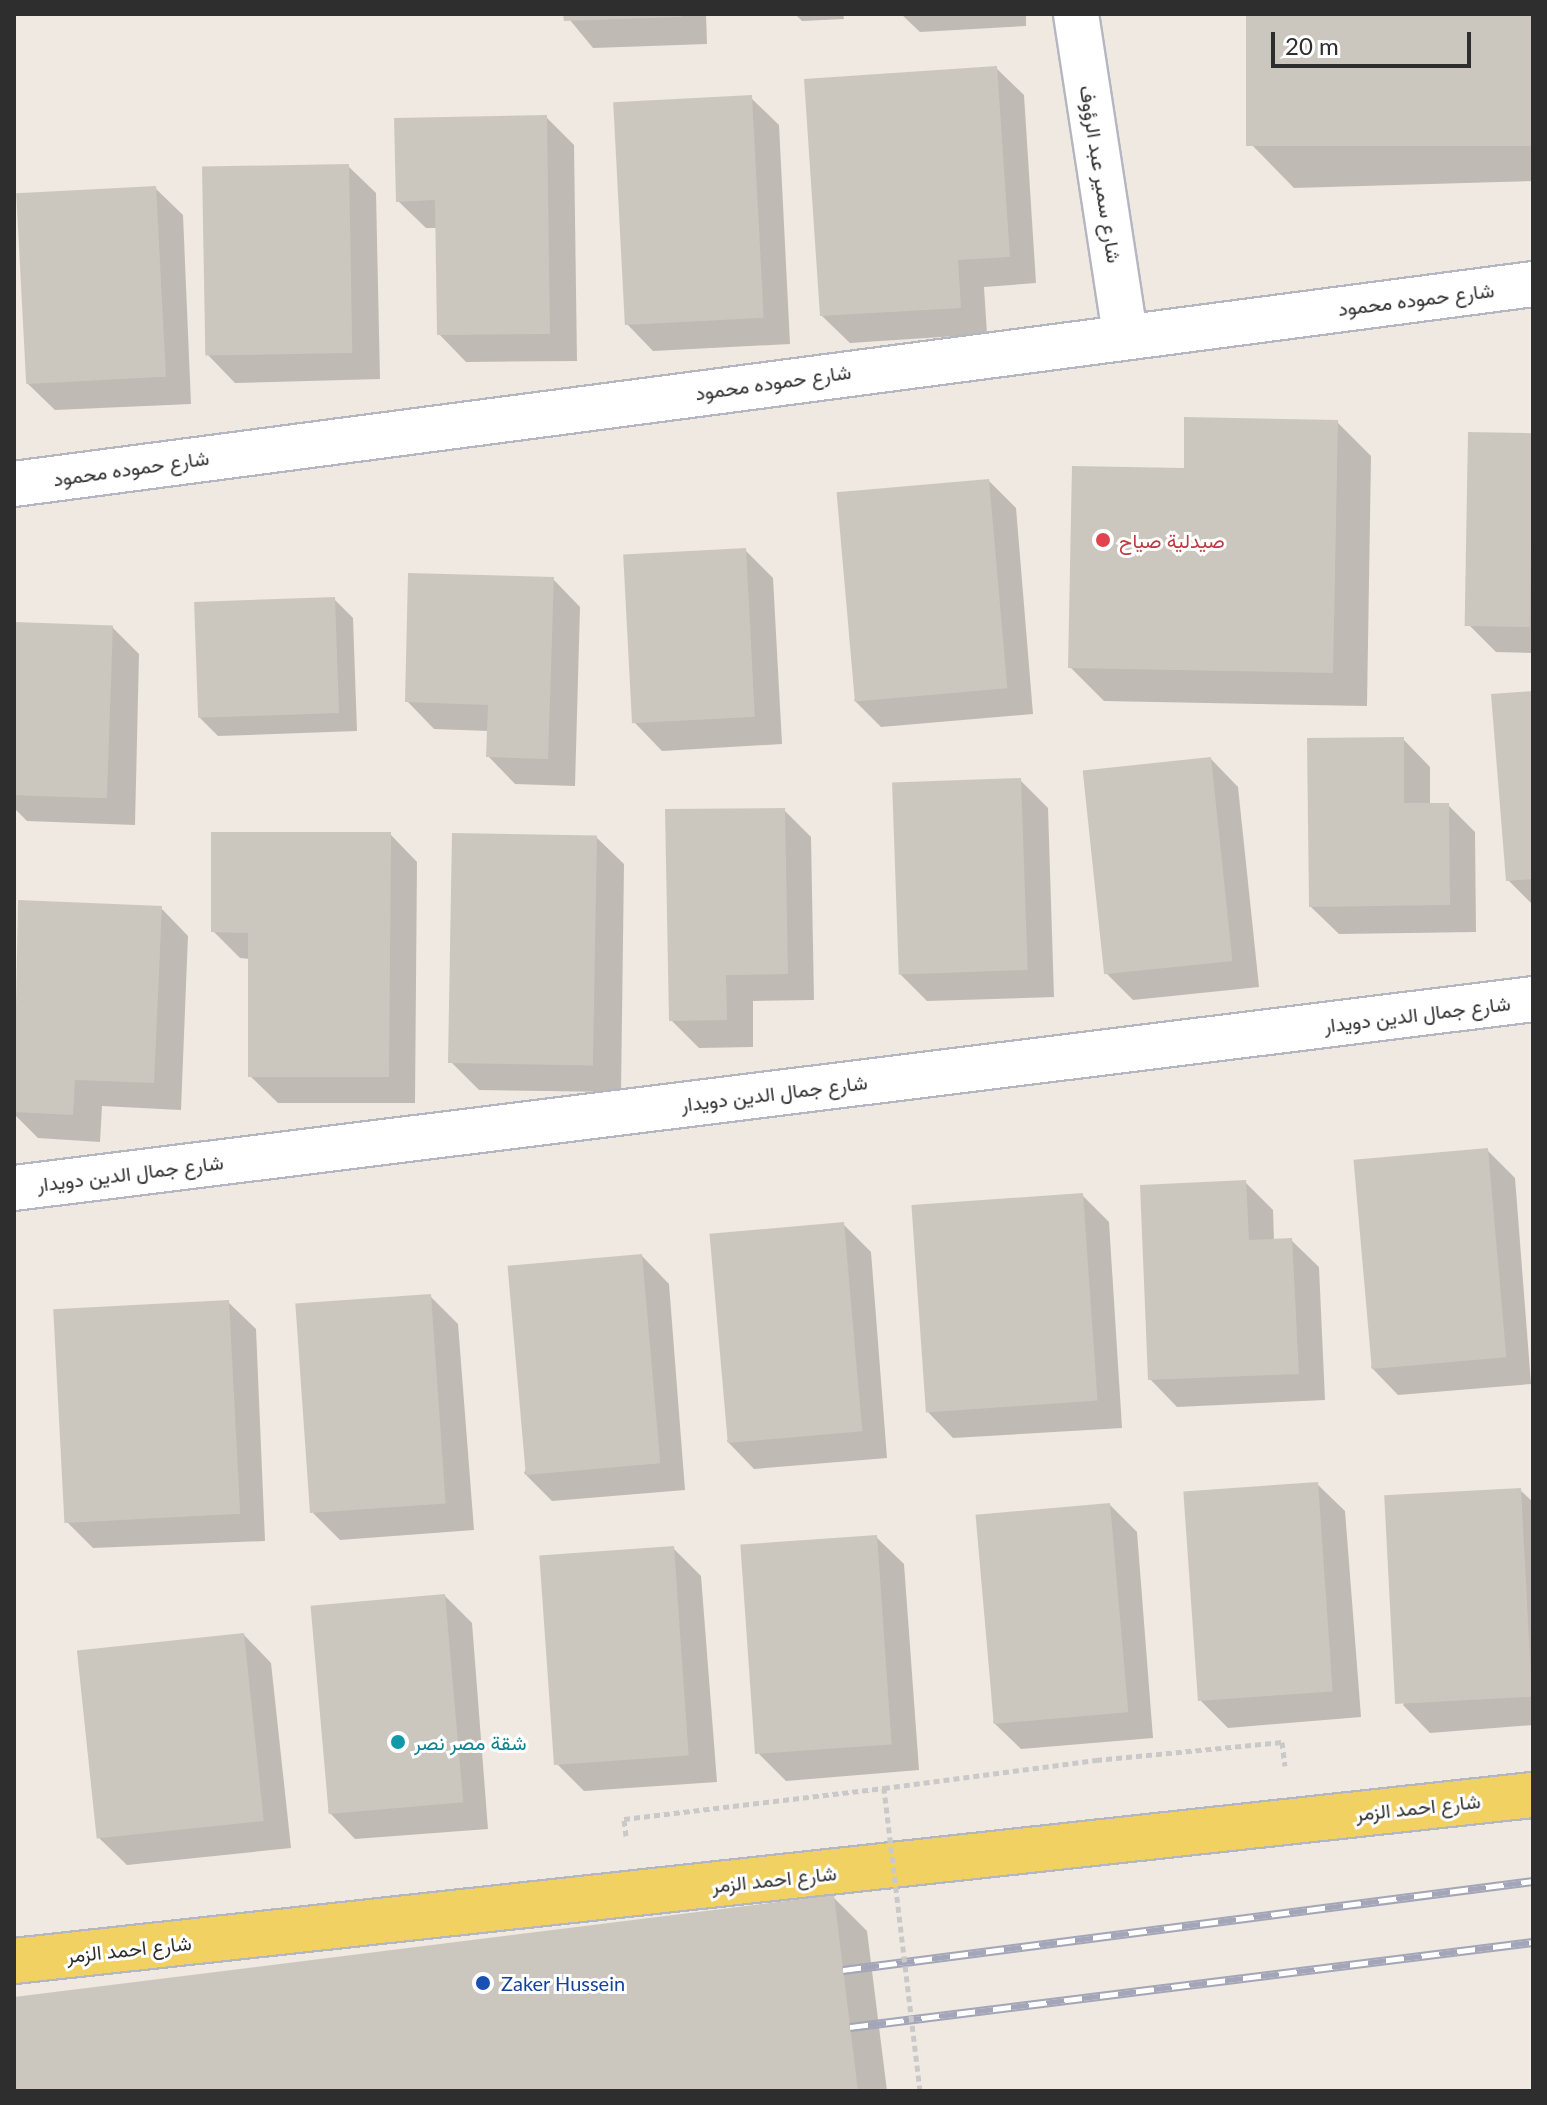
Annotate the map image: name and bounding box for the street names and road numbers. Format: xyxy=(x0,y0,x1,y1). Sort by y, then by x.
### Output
street label: شارع سمير عبد الرؤوف xyxy=(1075,84,1127,264)
street label: شارع حموده محمود xyxy=(1336,278,1496,320)
street label: شارع حموده محمود xyxy=(693,359,853,405)
street label: شارع حموده محمود xyxy=(51,445,211,491)
street label: شارع جمال الدين دويدار xyxy=(1322,991,1512,1037)
street label: شارع جمال الدين دويدار xyxy=(679,1070,869,1116)
street label: شارع جمال الدين دويدار xyxy=(35,1150,225,1196)
street label: شارع احمد الزمر xyxy=(1354,1789,1482,1825)
street label: شارع احمد الزمر xyxy=(710,1861,838,1897)
street label: شارع احمد الزمر xyxy=(65,1931,193,1967)

